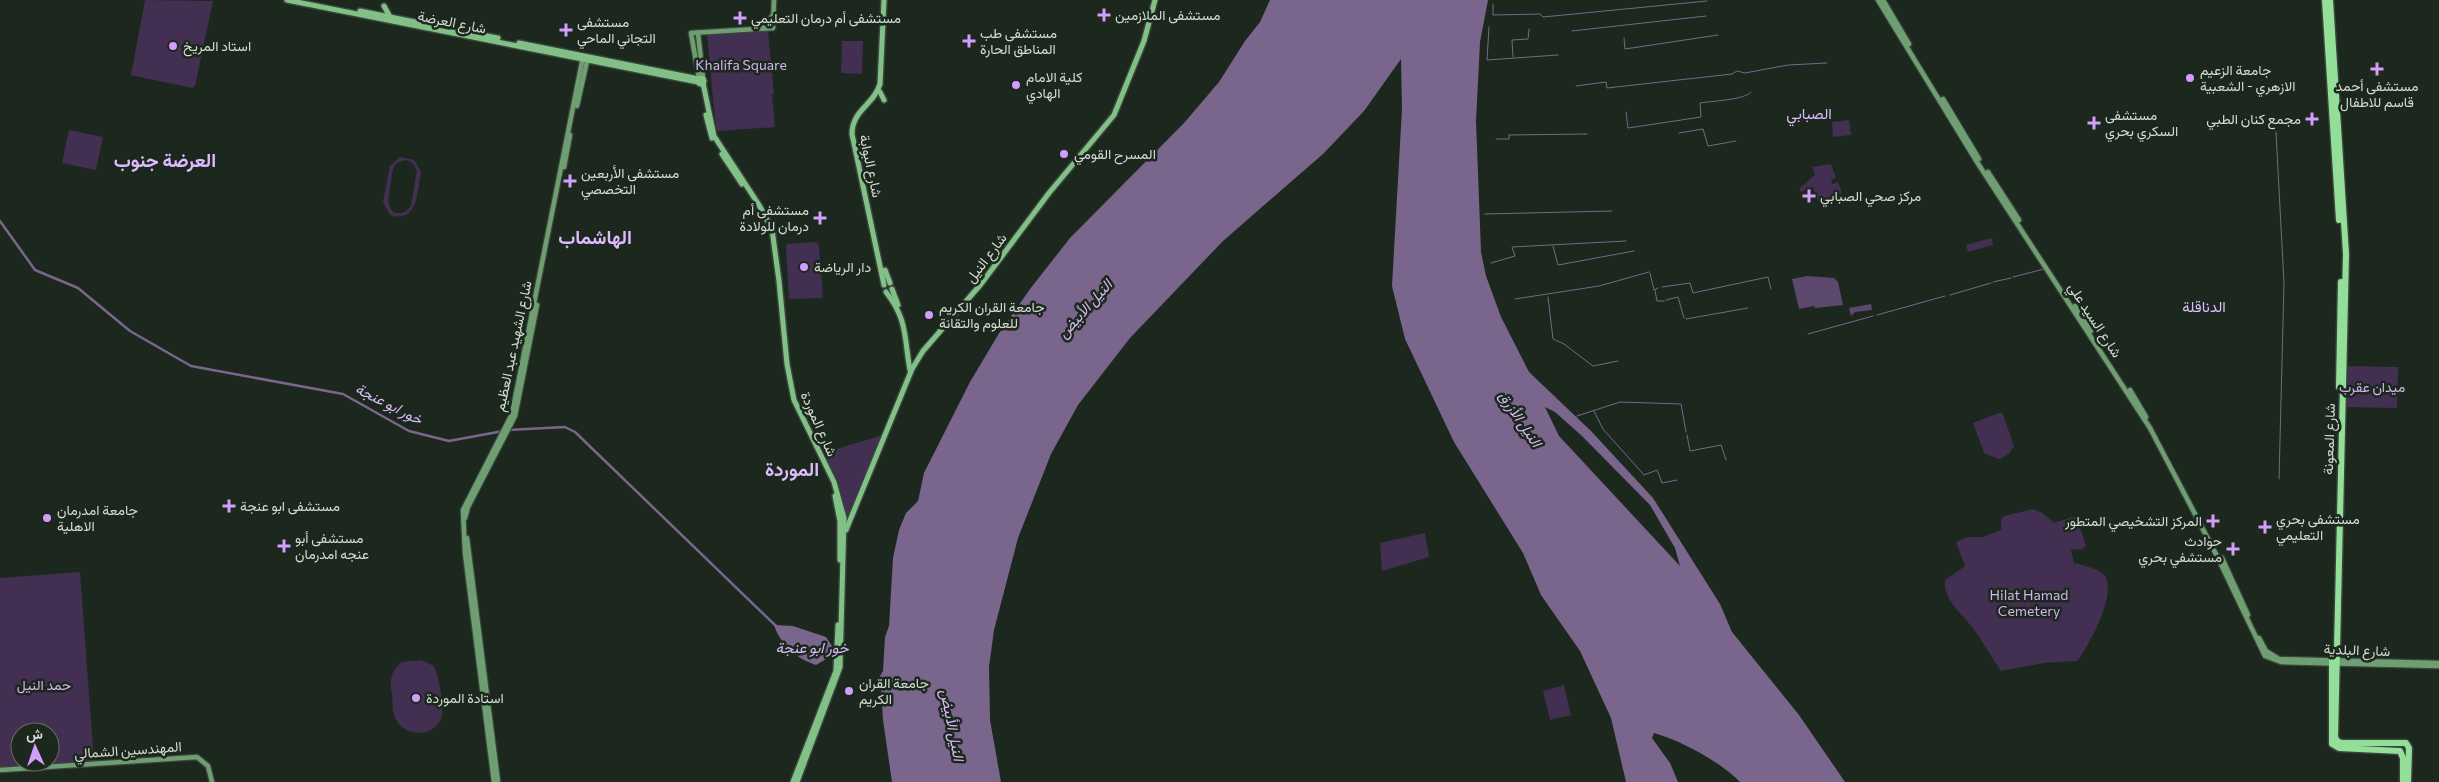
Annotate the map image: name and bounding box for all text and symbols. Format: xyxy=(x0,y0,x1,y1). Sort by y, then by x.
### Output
place label: مستشفى الملازمين xyxy=(1115,6,1220,24)
street label: شارع العرضة xyxy=(416,7,488,39)
marker: مستشفى الملازمين xyxy=(1097,8,1111,22)
place label: مستشفى أم درمان التعليمي xyxy=(751,9,901,30)
marker: مستشفى أم درمان التعليمي xyxy=(733,11,747,25)
place label: مستشفى التجاني الماحي xyxy=(577,13,656,50)
marker: مستشفى التجاني الماحي xyxy=(559,23,573,37)
place label: مستشفى طب المناطق الحارة xyxy=(980,24,1057,58)
marker: مستشفى طب المناطق الحارة xyxy=(962,34,976,48)
place label: استاد المريخ xyxy=(183,37,251,57)
marker: استاد المريخ xyxy=(167,40,179,52)
park label: Khalifa Square xyxy=(695,56,787,73)
place label: جامعة الزعيم الازهري - الشعبية xyxy=(2200,61,2296,98)
marker: مستشفى أحمد قاسم للاطفال xyxy=(2370,62,2384,76)
place label: كلية الامام الهادي xyxy=(1026,68,1082,105)
marker: جامعة الزعيم الازهري - الشعبية xyxy=(2184,72,2196,84)
place label: مستشفى أحمد قاسم للاطفال xyxy=(2336,77,2418,112)
marker: كلية الامام الهادي xyxy=(1010,79,1022,91)
district label: الصبابي xyxy=(1786,104,1832,127)
place label: مستشفى السكري بحري xyxy=(2105,106,2178,143)
place label: مجمع كنان الطبي xyxy=(2206,110,2301,131)
marker: مجمع كنان الطبي xyxy=(2305,112,2319,126)
marker: مستشفى السكري بحري xyxy=(2087,116,2101,130)
street label: شارع البوابة xyxy=(854,133,886,200)
place label: المسرح القومي xyxy=(1074,145,1156,166)
district label: العرضة جنوب xyxy=(114,148,216,173)
marker: المسرح القومي xyxy=(1058,148,1070,160)
place label: مستشفى الأربعين التخصصي xyxy=(581,164,679,201)
marker: مستشفى الأربعين التخصصي xyxy=(563,174,577,188)
place label: مركز صحي الصبابي xyxy=(1820,187,1921,208)
marker: مركز صحي الصبابي xyxy=(1802,189,1816,203)
place label: مستشفى أم درمان للولادة xyxy=(739,201,809,235)
marker: مستشفى أم درمان للولادة xyxy=(813,211,827,225)
district label: الهاشماب xyxy=(558,225,632,249)
street label: شارع النيل xyxy=(961,230,1012,288)
place label: دار الرياضة xyxy=(814,258,871,276)
marker: دار الرياضة xyxy=(798,261,810,273)
water label: النيل الأبيض xyxy=(1053,274,1117,342)
street label: شارع الشهيد عبد العظيم xyxy=(490,279,538,413)
street label: شارع السيد علي xyxy=(2062,279,2126,363)
district label: الدناقلة xyxy=(2182,297,2226,315)
place label: جامعة القران الكريم للعلوم والتقانة xyxy=(939,298,1045,332)
marker: جامعة القران الكريم للعلوم والتقانة xyxy=(923,309,935,321)
park label: ميدان عقرب xyxy=(2339,378,2405,396)
water label: خور ابو عنجة xyxy=(352,379,427,429)
water label: النيل الأزرق xyxy=(1495,387,1547,452)
street label: شارع الموردة xyxy=(795,389,841,460)
street label: شارع المعونة xyxy=(2319,403,2341,475)
district label: الموردة xyxy=(765,457,819,482)
place label: مستشفى ابو عنجة xyxy=(240,497,340,515)
marker: مستشفى ابو عنجة xyxy=(222,499,236,513)
place label: جامعة امدرمان الاهلية xyxy=(57,501,138,534)
place label: مستشفى بحري التعليمي xyxy=(2276,510,2360,547)
marker: جامعة امدرمان الاهلية xyxy=(41,512,53,524)
place label: المركز التشخيصي المتطور xyxy=(2064,512,2202,533)
marker: المركز التشخيصي المتطور xyxy=(2206,514,2220,528)
marker: مستشفى بحري التعليمي xyxy=(2258,520,2272,534)
place label: مستشفى أبو عنجه امدرمان xyxy=(295,529,369,563)
place label: حوادث مستشفي بحري xyxy=(2138,532,2222,569)
marker: مستشفى أبو عنجه امدرمان xyxy=(277,539,291,553)
marker: حوادث مستشفي بحري xyxy=(2226,542,2240,556)
park label: Hilat Hamad Cemetery xyxy=(1990,586,2068,619)
water label: خور ابو عنجة xyxy=(775,638,849,657)
street label: شارع البلدية xyxy=(2323,640,2391,662)
place label: جامعة القران الكريم xyxy=(859,674,929,708)
park label: حمد النيل xyxy=(17,676,71,694)
marker: جامعة القران الكريم xyxy=(843,685,855,697)
water label: النيل الأبيض xyxy=(936,687,969,764)
place label: استادة الموردة xyxy=(426,689,504,707)
marker: استادة الموردة xyxy=(410,692,422,704)
north arrow xyxy=(10,722,60,772)
text: ش xyxy=(25,725,43,743)
street label: المهندسين الشمالي xyxy=(74,737,183,766)

